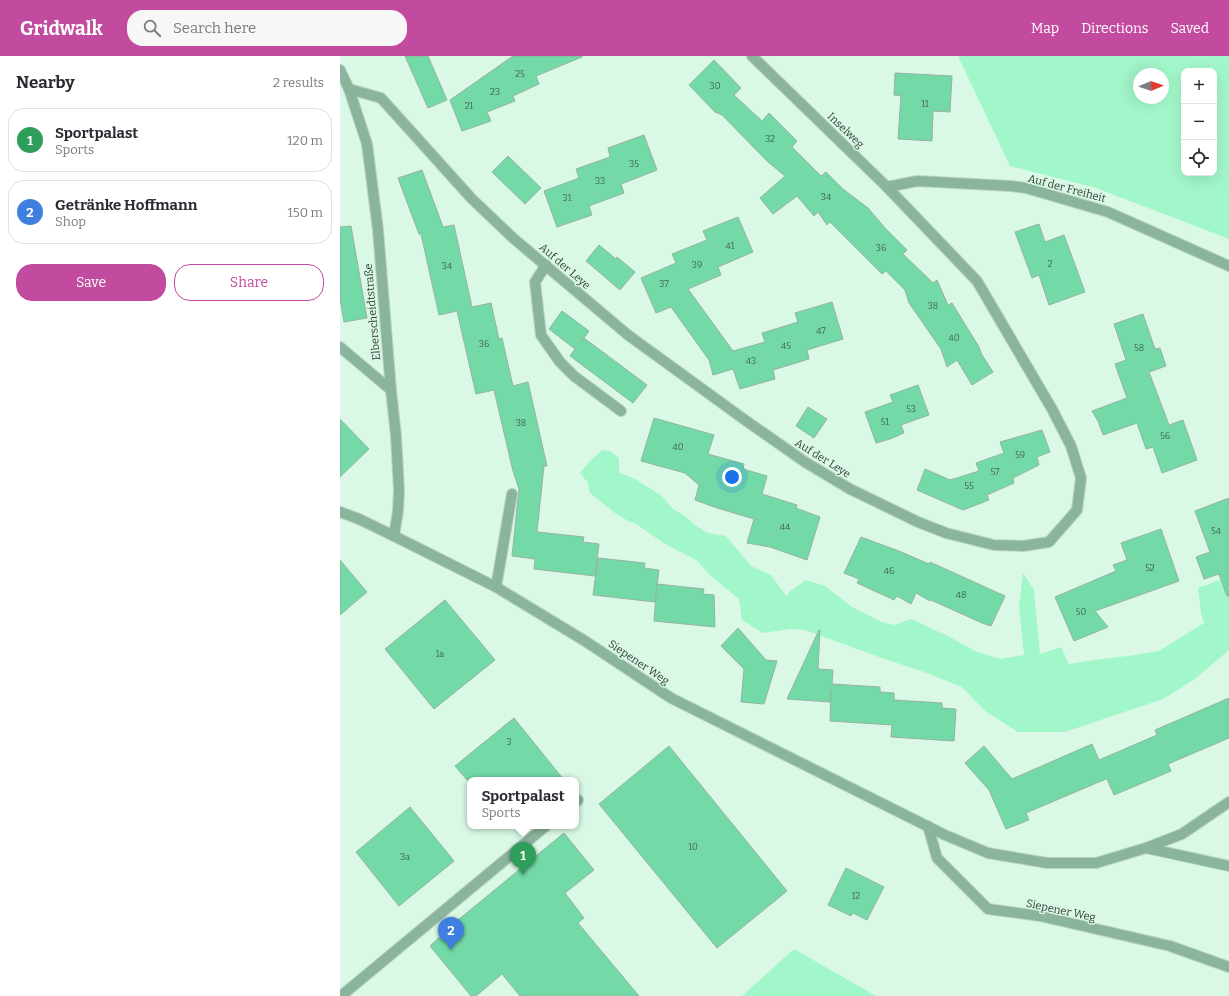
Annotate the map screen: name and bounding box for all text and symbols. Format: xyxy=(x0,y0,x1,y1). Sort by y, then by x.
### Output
search box xyxy=(127,10,407,46)
text: Gridwalk xyxy=(20,17,103,40)
icon: search xyxy=(141,17,163,39)
text: Search here xyxy=(173,19,256,37)
text: Map xyxy=(1031,20,1059,37)
text: Directions xyxy=(1081,20,1149,37)
text: Saved xyxy=(1171,20,1209,37)
north arrow xyxy=(1133,68,1169,104)
map controls xyxy=(1181,68,1217,176)
button: + xyxy=(1181,68,1217,104)
house number: 25 xyxy=(515,69,525,79)
text: Nearby xyxy=(16,72,75,93)
text: 2 results xyxy=(273,75,324,90)
house number: 30 xyxy=(710,81,721,91)
house number: 23 xyxy=(490,87,500,97)
house number: 11 xyxy=(921,99,929,109)
house number: 21 xyxy=(465,101,474,111)
button: − xyxy=(1181,104,1217,140)
street label: Inselweg xyxy=(825,110,867,151)
text: Sportpalast xyxy=(55,124,138,142)
text: 1 xyxy=(27,133,33,148)
text: 120 m xyxy=(287,133,323,148)
house number: 32 xyxy=(765,134,775,144)
button: locate xyxy=(1181,140,1217,176)
text: Sports xyxy=(55,142,94,157)
house number: 35 xyxy=(629,159,639,169)
street label: Auf der Freiheit xyxy=(1027,172,1107,205)
house number: 33 xyxy=(595,176,605,186)
house number: 34 xyxy=(821,192,832,202)
house number: 31 xyxy=(563,193,572,203)
text: Getränke Hoffmann xyxy=(55,196,197,214)
text: 2 xyxy=(26,205,34,220)
text: 150 m xyxy=(287,205,323,220)
text: Shop xyxy=(55,214,86,229)
street label: Auf der Leye xyxy=(537,241,593,292)
house number: 41 xyxy=(726,241,735,251)
house number: 36 xyxy=(876,243,886,253)
house number: 2 xyxy=(1048,259,1053,269)
house number: 39 xyxy=(692,260,702,270)
house number: 34 xyxy=(442,261,453,271)
street label: Elberscheidtstraße xyxy=(362,263,383,361)
button: Save xyxy=(16,264,166,301)
button: Share xyxy=(174,264,324,301)
house number: 37 xyxy=(659,279,669,289)
house number: 38 xyxy=(928,301,938,311)
house number: 47 xyxy=(816,326,826,336)
house number: 40 xyxy=(948,333,960,343)
house number: 36 xyxy=(479,339,489,349)
house number: 45 xyxy=(781,341,791,351)
house number: 58 xyxy=(1134,343,1144,353)
house number: 43 xyxy=(746,356,756,366)
house number: 53 xyxy=(906,404,916,414)
house number: 51 xyxy=(881,417,890,427)
house number: 38 xyxy=(516,418,526,428)
house number: 56 xyxy=(1160,431,1170,441)
street label: Auf der Leye xyxy=(792,436,853,481)
house number: 40 xyxy=(672,442,684,452)
house number: 59 xyxy=(1015,450,1025,460)
your location xyxy=(722,467,742,487)
house number: 57 xyxy=(990,467,1000,477)
house number: 55 xyxy=(964,481,974,491)
house number: 44 xyxy=(780,522,791,532)
house number: 54 xyxy=(1211,526,1222,536)
house number: 52 xyxy=(1145,563,1155,573)
house number: 46 xyxy=(884,566,894,576)
house number: 48 xyxy=(956,590,966,600)
house number: 50 xyxy=(1076,607,1087,617)
street label: Siepener Weg xyxy=(606,637,672,688)
house number: 1a xyxy=(436,649,444,659)
house number: 3 xyxy=(506,737,512,747)
popup xyxy=(467,777,579,829)
text: Sportpalast xyxy=(481,787,565,805)
text: Sports xyxy=(481,805,521,820)
pin: 1 xyxy=(510,842,536,875)
house number: 10 xyxy=(688,842,698,852)
house number: 3a xyxy=(400,852,410,862)
house number: 12 xyxy=(852,891,860,901)
street label: Siepener Weg xyxy=(1025,897,1097,924)
pin: 2 xyxy=(438,917,464,950)

